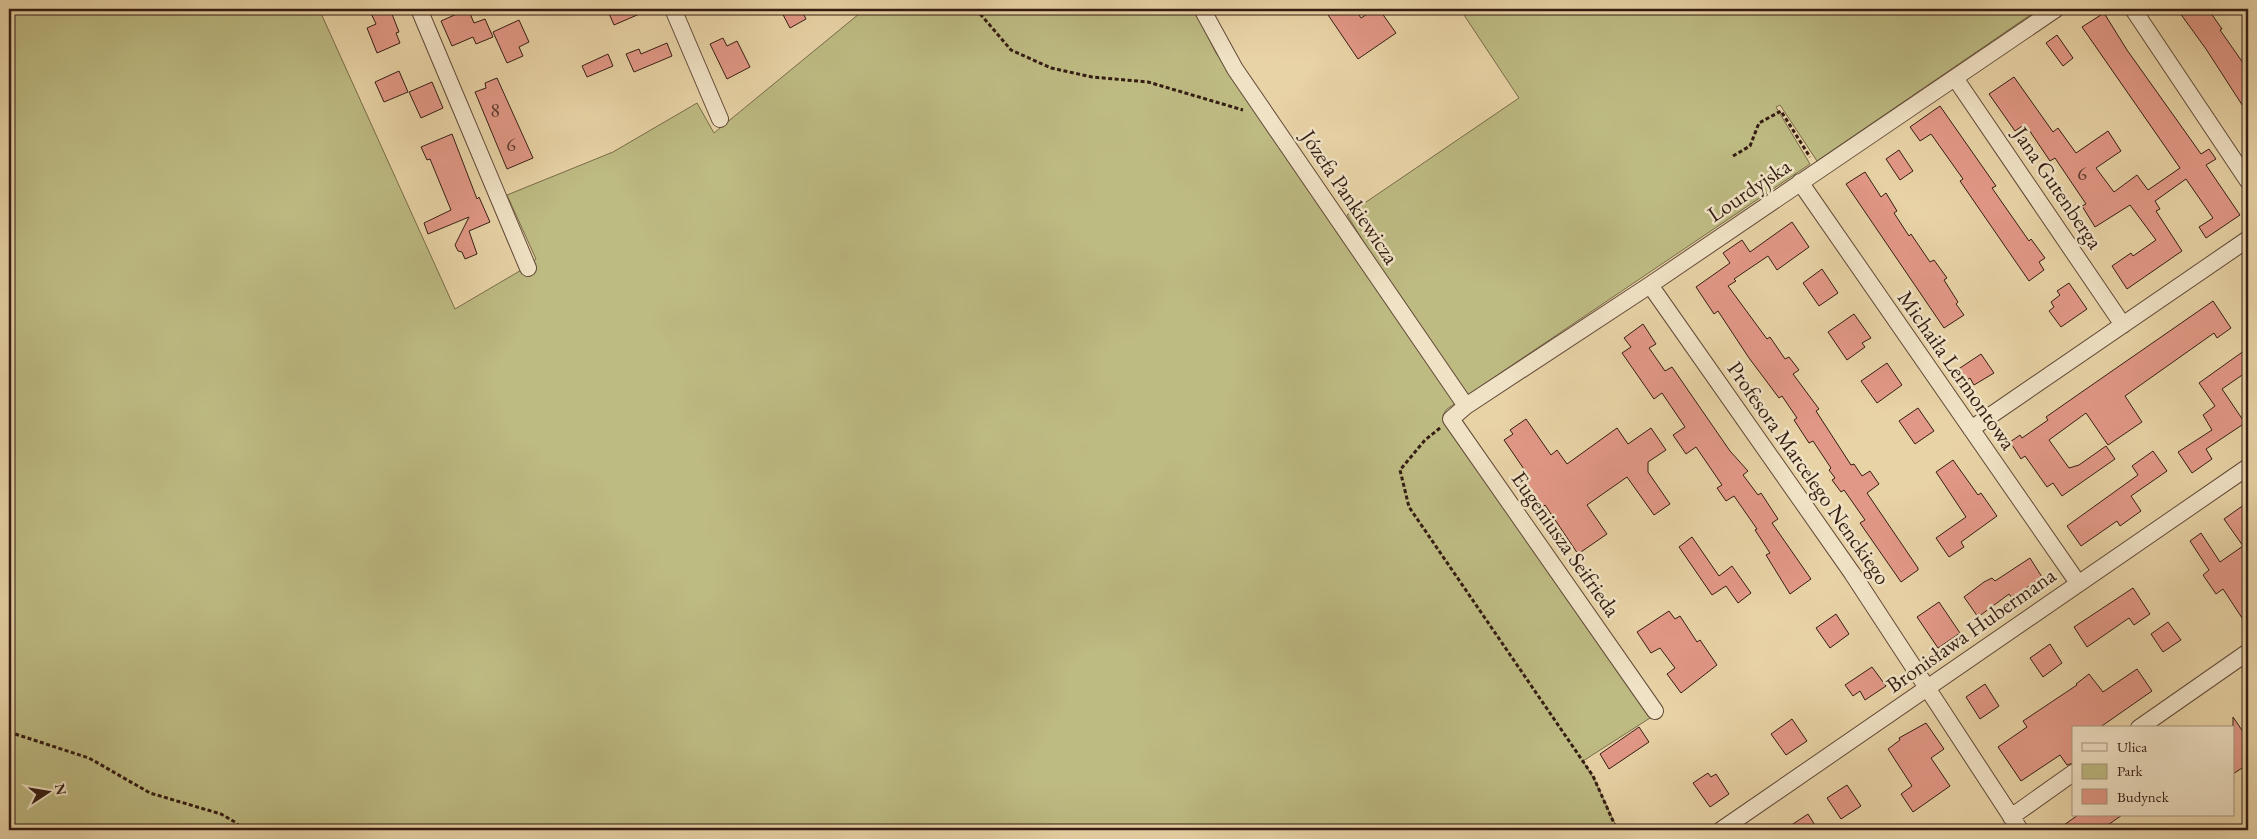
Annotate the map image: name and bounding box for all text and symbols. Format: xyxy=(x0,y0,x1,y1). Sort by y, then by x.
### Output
house number: 8 xyxy=(490,97,500,123)
street label: Jana Gutenberga xyxy=(2005,120,2110,255)
street label: Józefa Pankiewicza xyxy=(1293,122,1406,270)
house number: 6 xyxy=(506,131,516,157)
street label: Lourdyjska xyxy=(1702,151,1797,228)
house number: 6 xyxy=(2077,160,2087,186)
street label: Michaiła Lermontowa xyxy=(1891,285,2023,456)
street label: Profesora Marcelego Nenckiego xyxy=(1721,355,1897,591)
street label: Eugeniusza Seifrieda xyxy=(1505,465,1627,623)
street label: Bronisława Hubermana xyxy=(1880,560,2062,699)
legend xyxy=(2072,726,2234,816)
text: Ulica xyxy=(2117,737,2147,756)
text: Park xyxy=(2117,761,2144,780)
north arrow xyxy=(22,766,72,816)
text: N xyxy=(51,782,71,797)
text: Budynek xyxy=(2117,787,2170,806)

